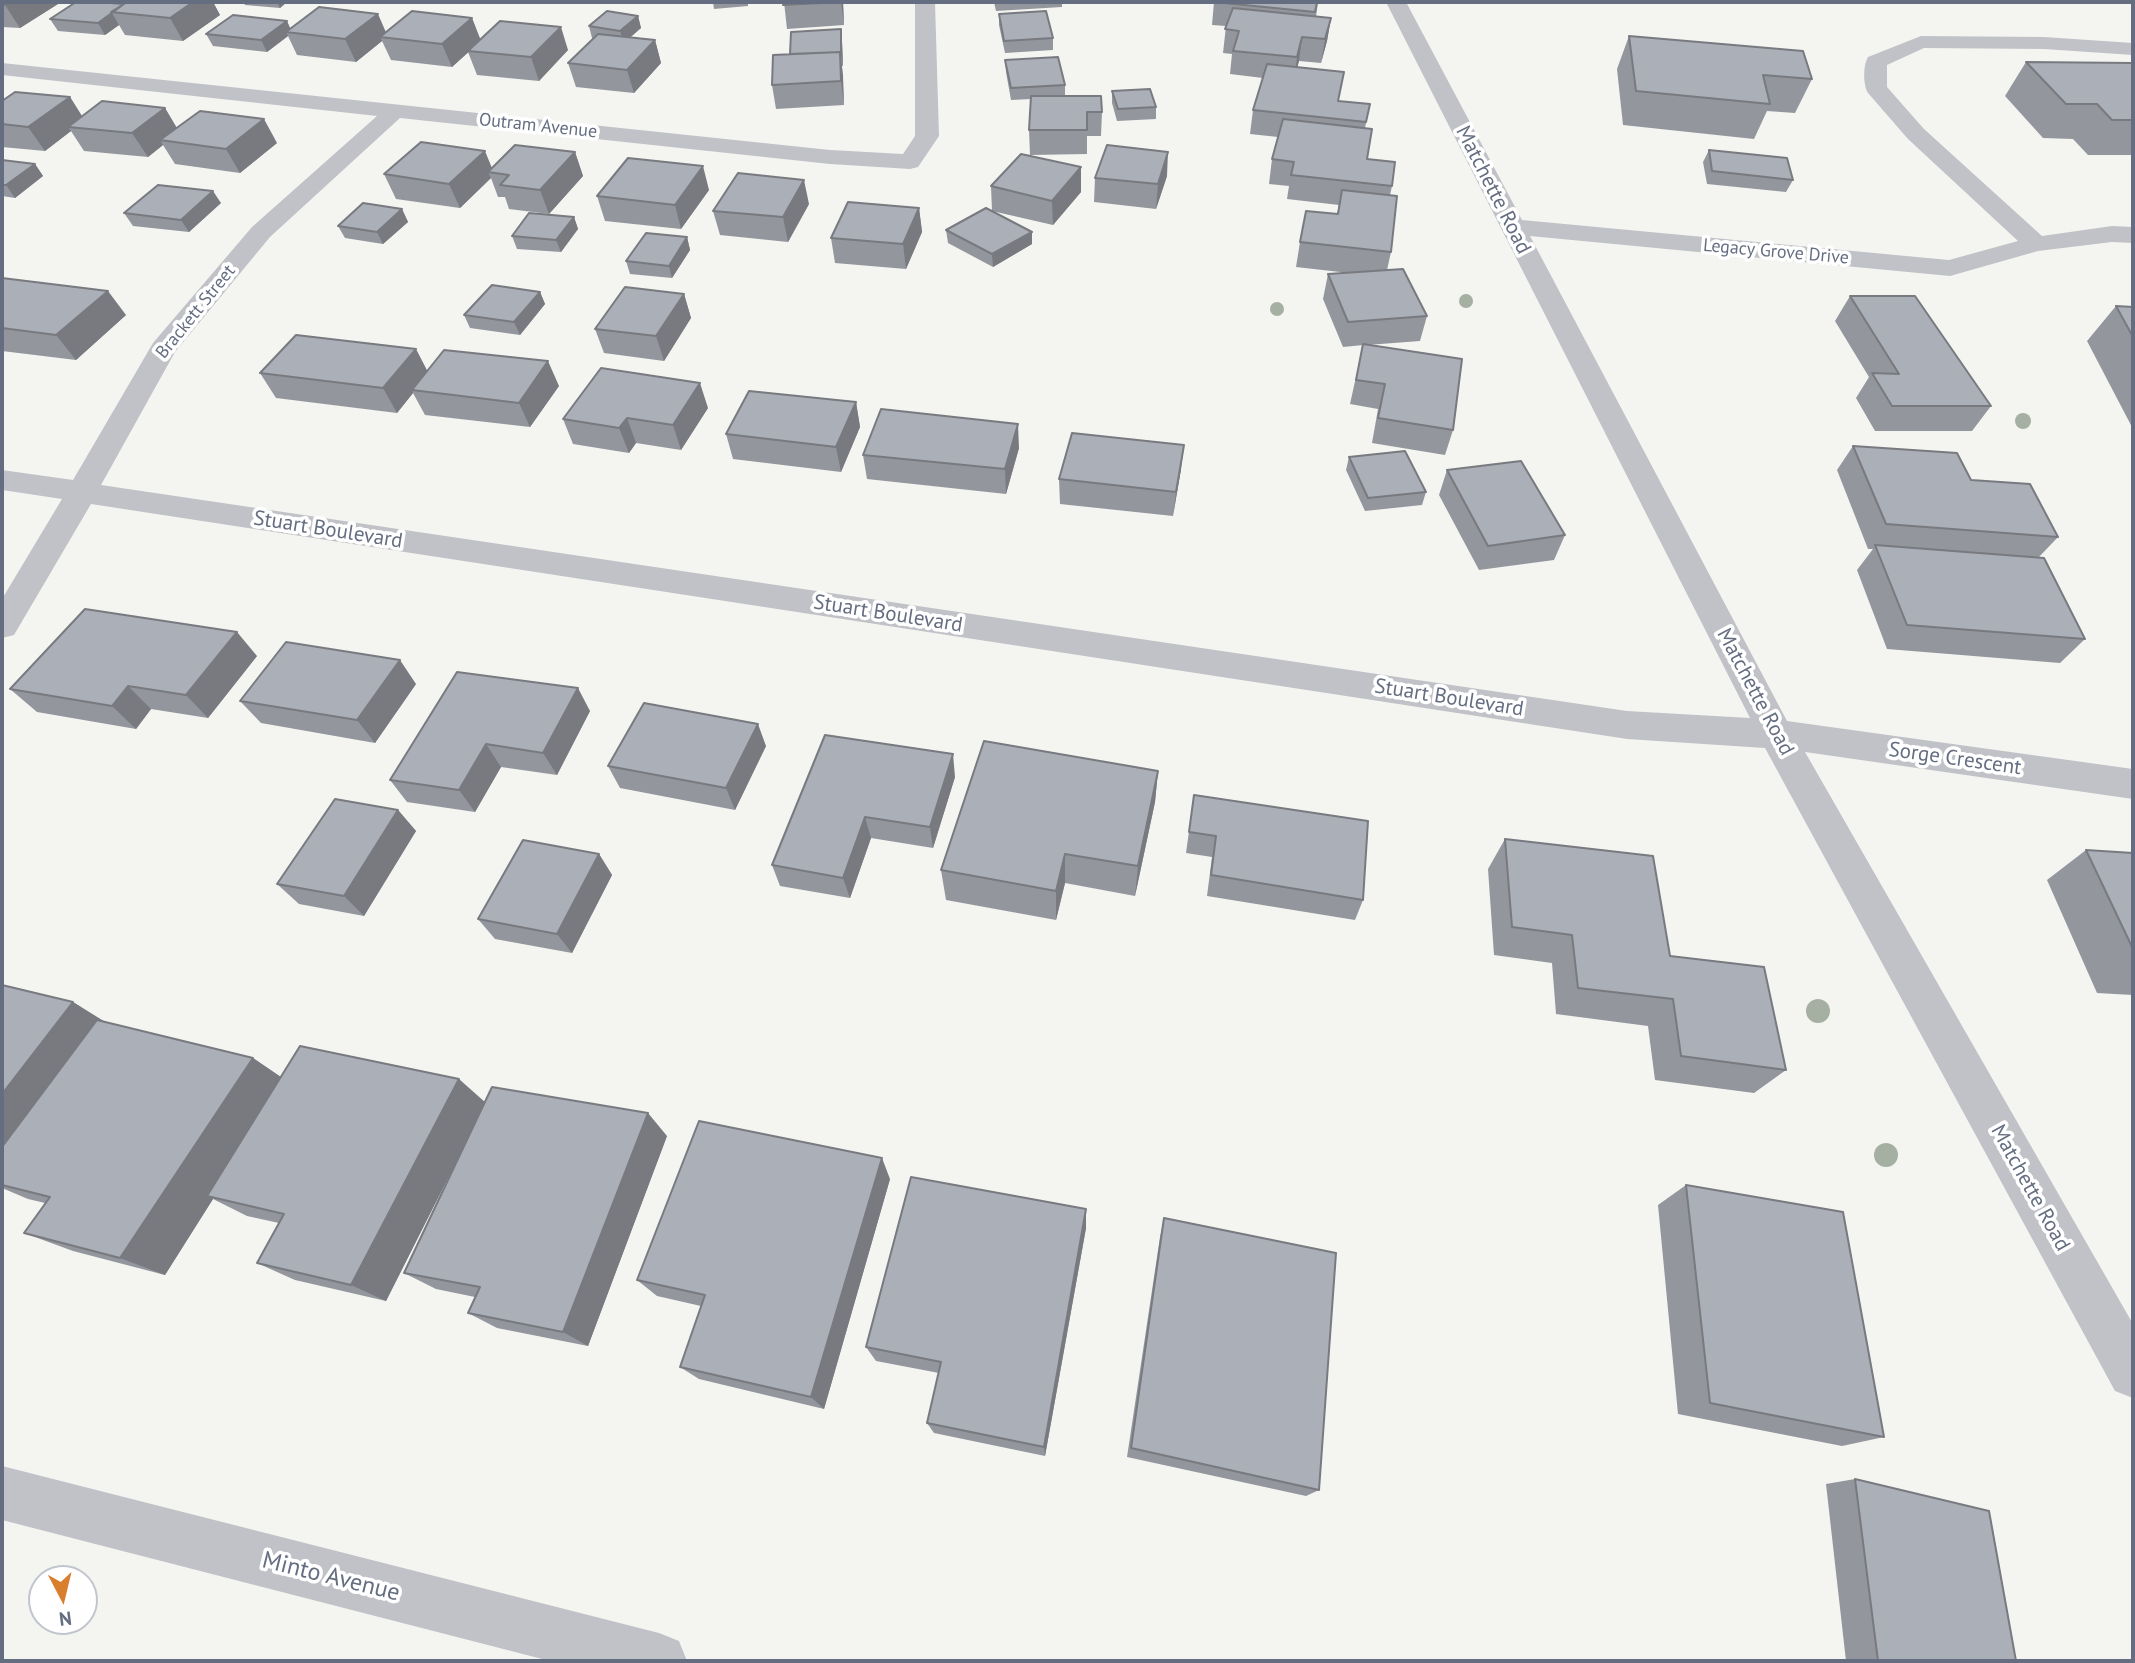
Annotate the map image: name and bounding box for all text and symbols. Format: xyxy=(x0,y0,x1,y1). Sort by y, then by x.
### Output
street label: Outram Avenue xyxy=(478,109,598,143)
street label: Matchette Road xyxy=(1450,122,1536,258)
street label: Legacy Grove Drive xyxy=(1702,235,1850,269)
street label: Brackett Street xyxy=(152,261,240,363)
street label: Stuart Boulevard xyxy=(252,506,404,554)
street label: Stuart Boulevard xyxy=(812,590,964,638)
street label: Matchette Road xyxy=(1711,624,1799,760)
street label: Stuart Boulevard xyxy=(1373,674,1525,722)
street label: Sorge Crescent xyxy=(1887,737,2023,781)
street label: Matchette Road xyxy=(1985,1121,2075,1255)
street label: Minto Avenue xyxy=(259,1546,403,1608)
north arrow xyxy=(28,1565,98,1635)
text: N xyxy=(58,1606,73,1632)

